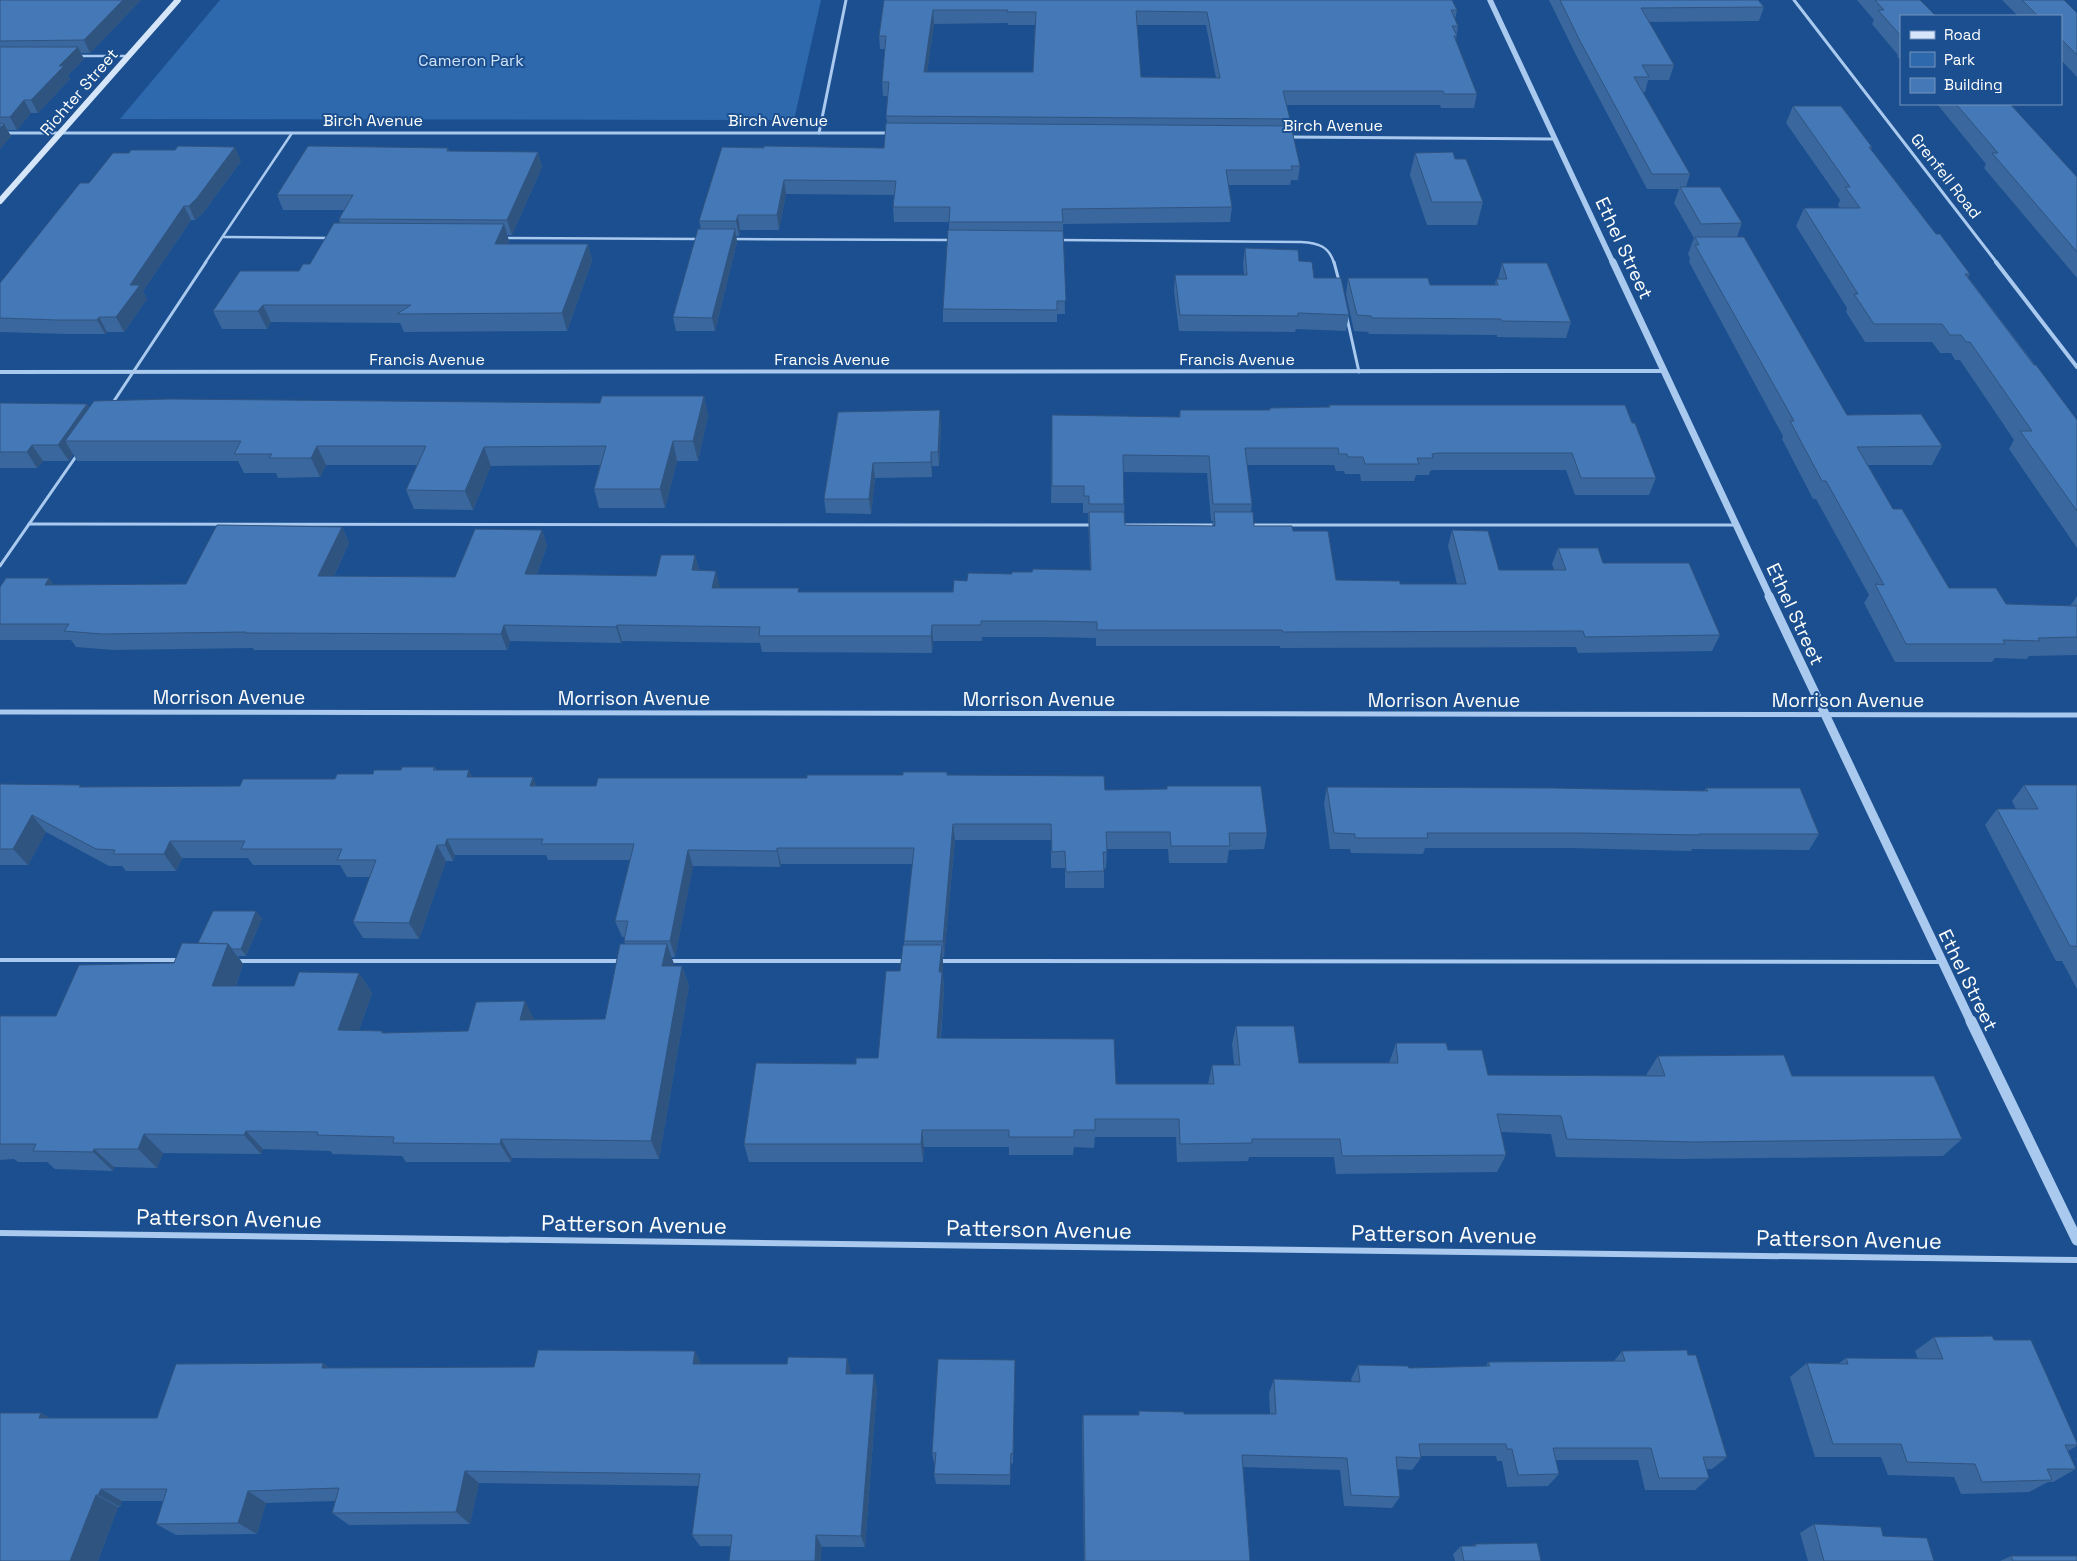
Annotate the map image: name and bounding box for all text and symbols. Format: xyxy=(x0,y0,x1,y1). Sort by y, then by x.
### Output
legend xyxy=(1900,15,2062,105)
text: Road xyxy=(1944,25,1981,44)
street label: Richter Street xyxy=(35,44,123,140)
park label: Cameron Park xyxy=(418,50,524,71)
text: Park xyxy=(1944,50,1975,69)
text: Building xyxy=(1944,75,2003,94)
street label: Birch Avenue xyxy=(323,110,423,131)
street label: Birch Avenue xyxy=(728,110,828,131)
street label: Birch Avenue xyxy=(1283,115,1383,136)
street label: Grenfell Road xyxy=(1906,129,1986,223)
street label: Ethel Street xyxy=(1589,193,1659,303)
street label: Francis Avenue xyxy=(369,349,485,370)
street label: Francis Avenue xyxy=(774,349,890,370)
street label: Francis Avenue xyxy=(1179,349,1295,370)
street label: Ethel Street xyxy=(1760,559,1830,669)
street label: Morrison Avenue xyxy=(153,685,305,710)
street label: Morrison Avenue xyxy=(558,686,710,711)
street label: Morrison Avenue xyxy=(963,687,1115,712)
street label: Morrison Avenue xyxy=(1368,688,1520,713)
street label: Morrison Avenue xyxy=(1772,688,1924,713)
street label: Ethel Street xyxy=(1933,925,2003,1035)
street label: Patterson Avenue xyxy=(136,1202,322,1234)
street label: Patterson Avenue xyxy=(541,1208,727,1240)
street label: Patterson Avenue xyxy=(946,1213,1132,1245)
street label: Patterson Avenue xyxy=(1351,1218,1537,1250)
street label: Patterson Avenue xyxy=(1756,1223,1942,1255)

